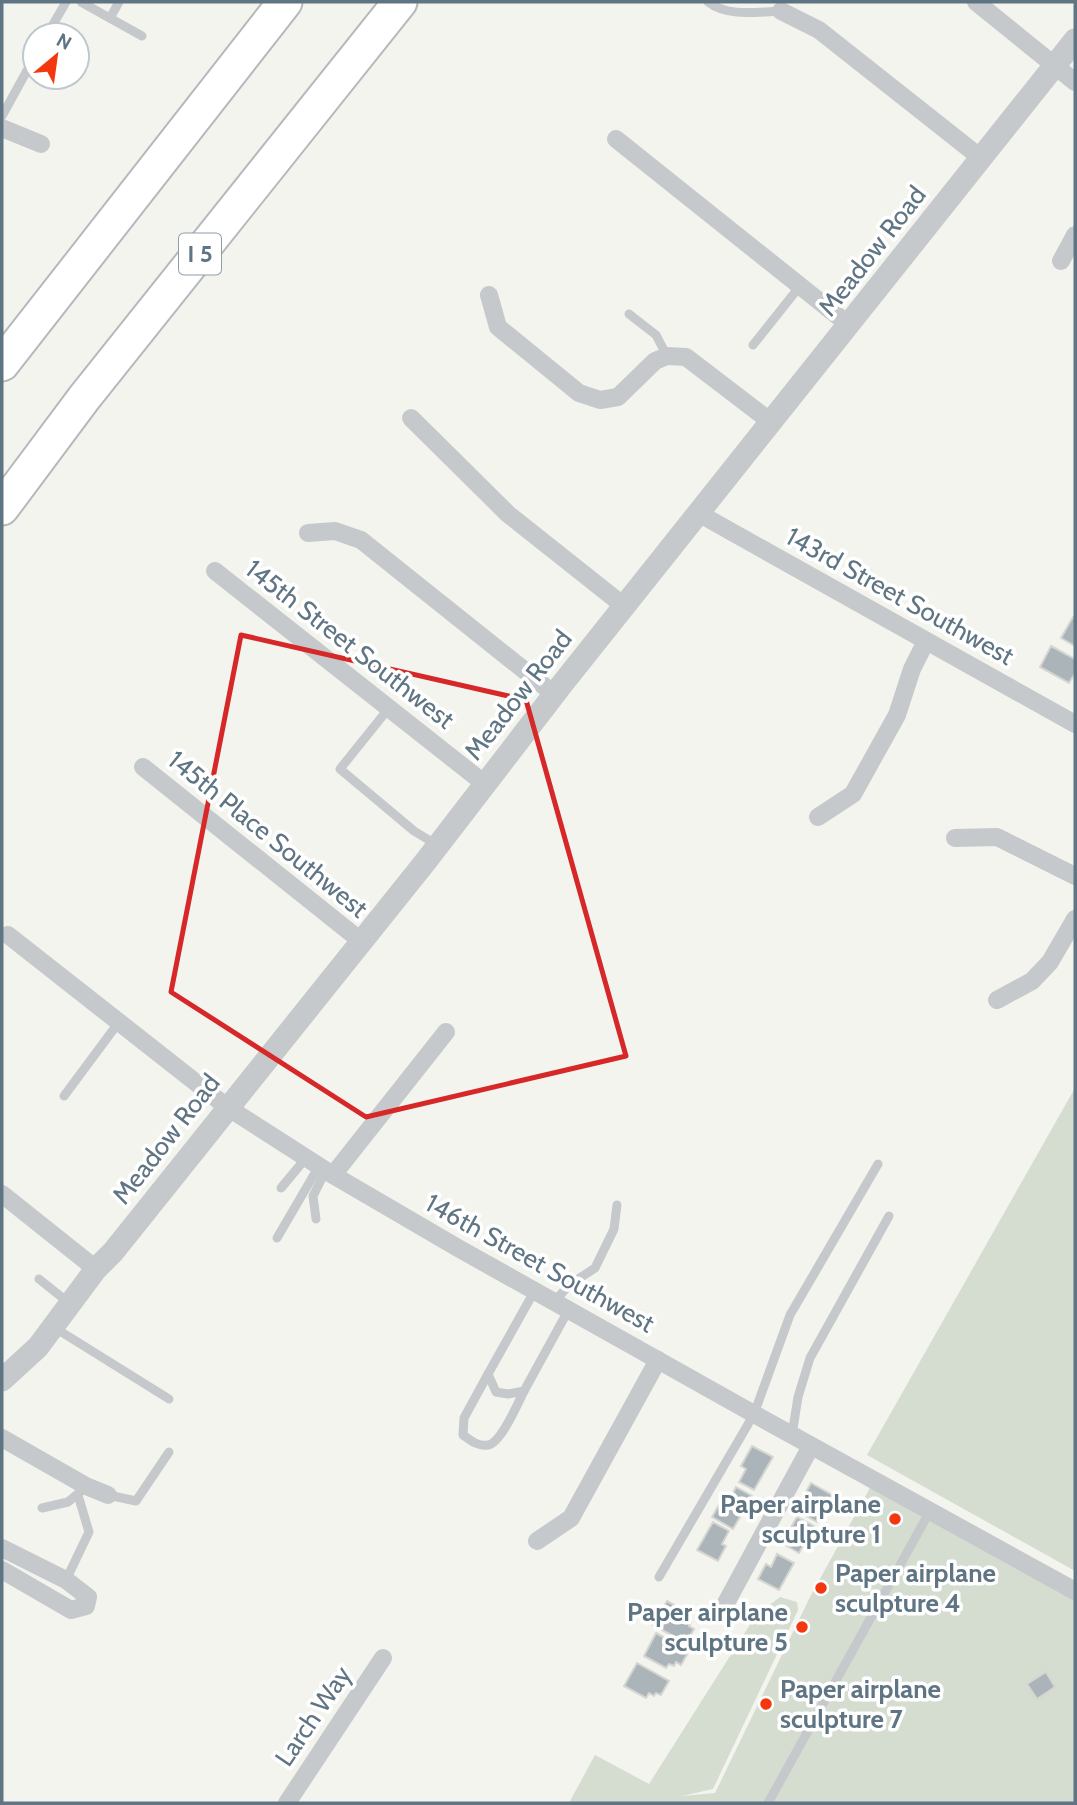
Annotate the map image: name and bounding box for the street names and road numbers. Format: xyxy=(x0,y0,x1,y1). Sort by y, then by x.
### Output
street label: Meadow Road xyxy=(811,180,933,322)
road number: I 5 xyxy=(179,233,221,274)
street label: 143rd Street Southwest xyxy=(780,520,1020,672)
street label: 145th Street Southwest xyxy=(239,553,461,736)
street label: Meadow Road xyxy=(457,624,579,766)
street label: 145th Place Southwest xyxy=(162,744,375,925)
street label: Meadow Road xyxy=(105,1068,227,1210)
street label: 146th Street Southwest xyxy=(420,1187,660,1339)
street label: Larch Way xyxy=(268,1660,358,1772)

